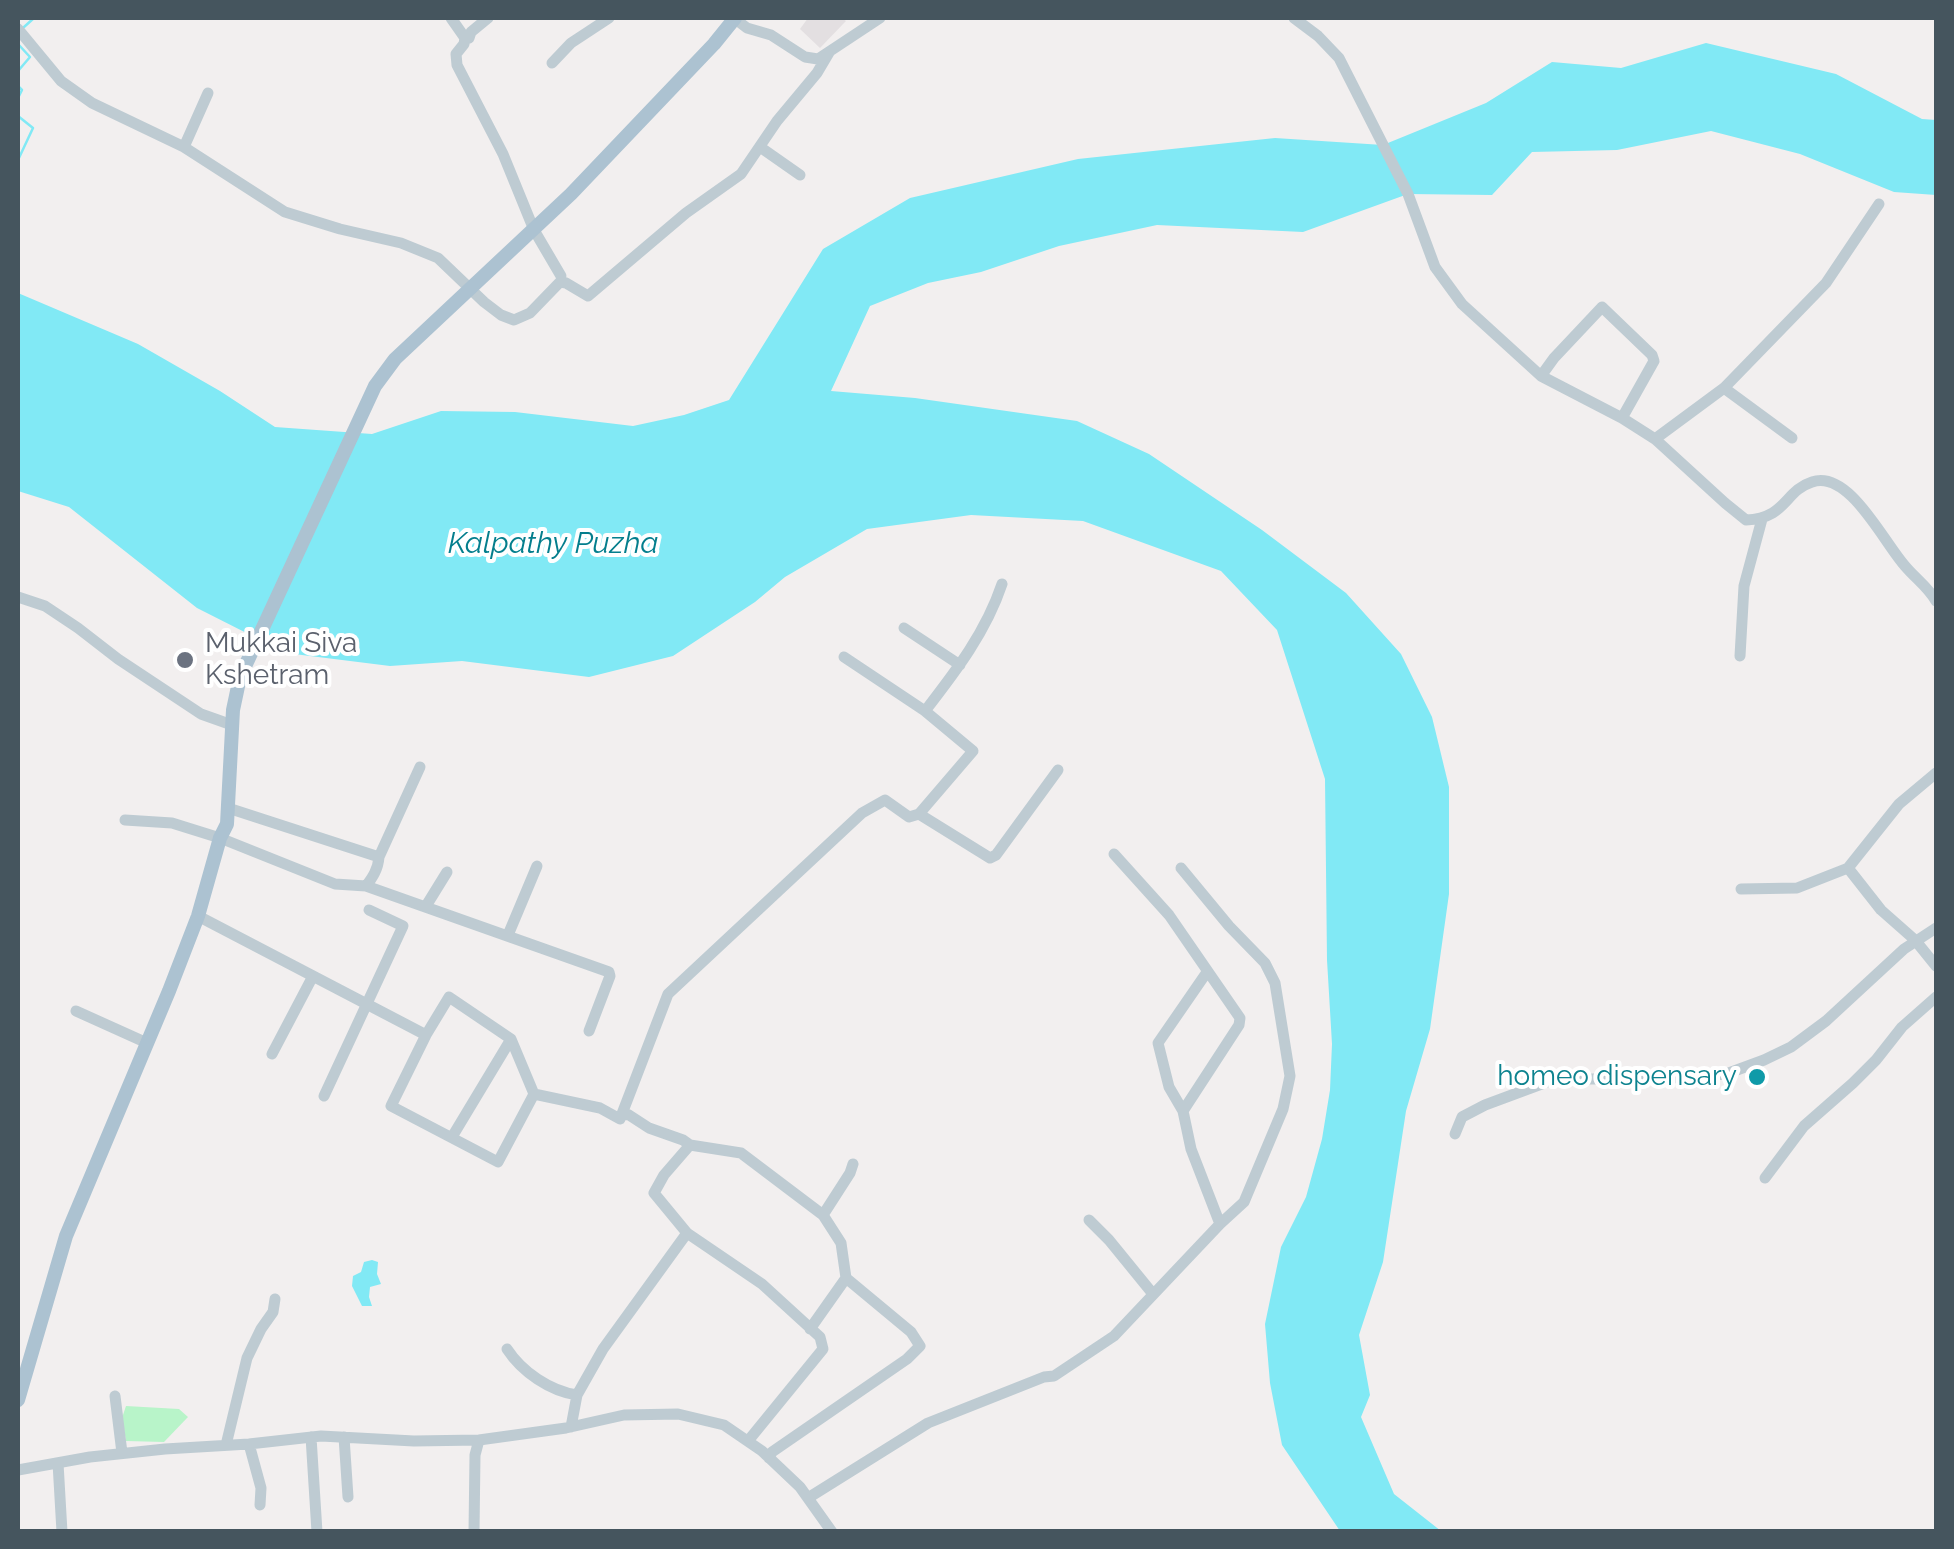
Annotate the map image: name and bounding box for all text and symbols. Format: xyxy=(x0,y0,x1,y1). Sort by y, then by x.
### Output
water label: Kalpathy Puzha xyxy=(448,526,658,562)
place label: Mukkai Siva Kshetram xyxy=(205,627,357,693)
marker: Mukkai Siva Kshetram xyxy=(174,649,196,671)
place label: homeo dispensary xyxy=(1497,1060,1737,1094)
marker: homeo dispensary xyxy=(1746,1066,1768,1088)

